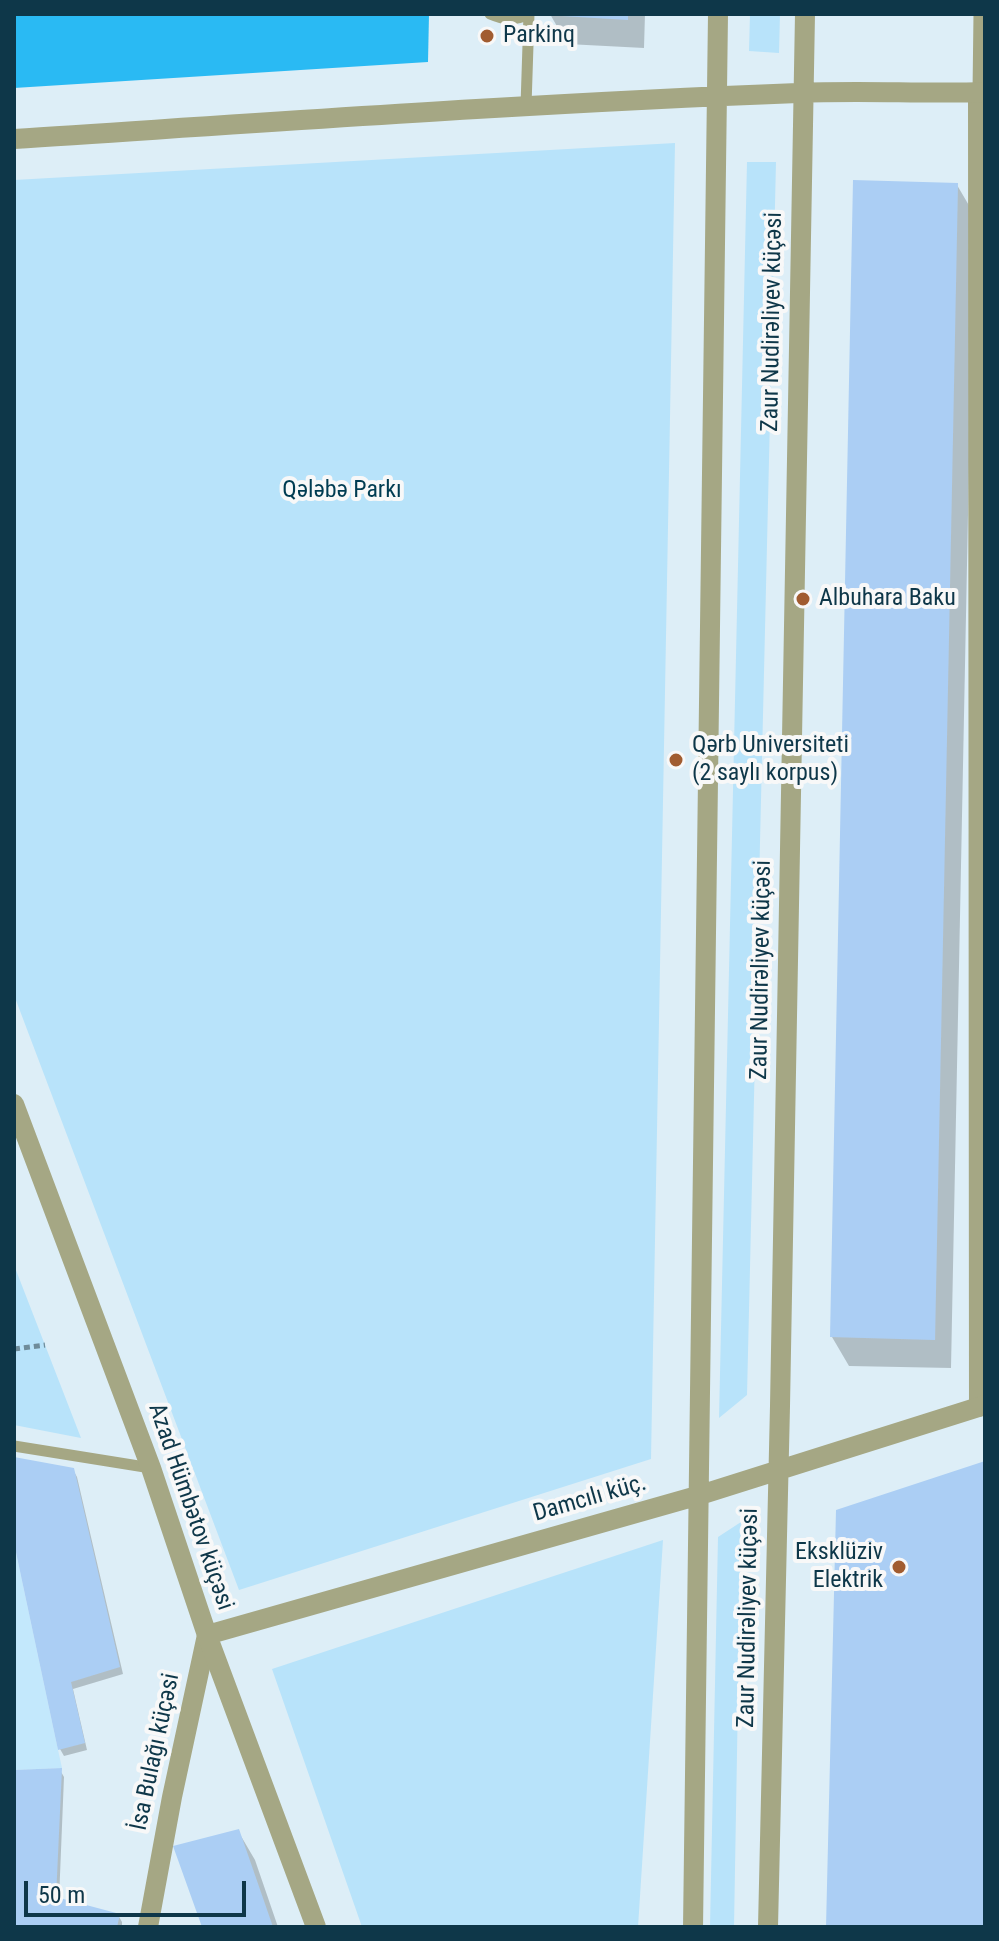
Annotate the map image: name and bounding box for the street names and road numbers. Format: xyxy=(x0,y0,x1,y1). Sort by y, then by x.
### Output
street label: Zaur Nudirəliyev küçəsi xyxy=(757,212,789,432)
street label: Zaur Nudirəliyev küçəsi xyxy=(746,860,778,1080)
street label: Azad Hümbətov küçəsi xyxy=(141,1400,239,1614)
street label: Damcılı küç. xyxy=(530,1469,650,1529)
street label: Zaur Nudirəliyev küçəsi xyxy=(733,1508,765,1728)
street label: İsa Bulağı küçəsi xyxy=(125,1671,187,1833)

